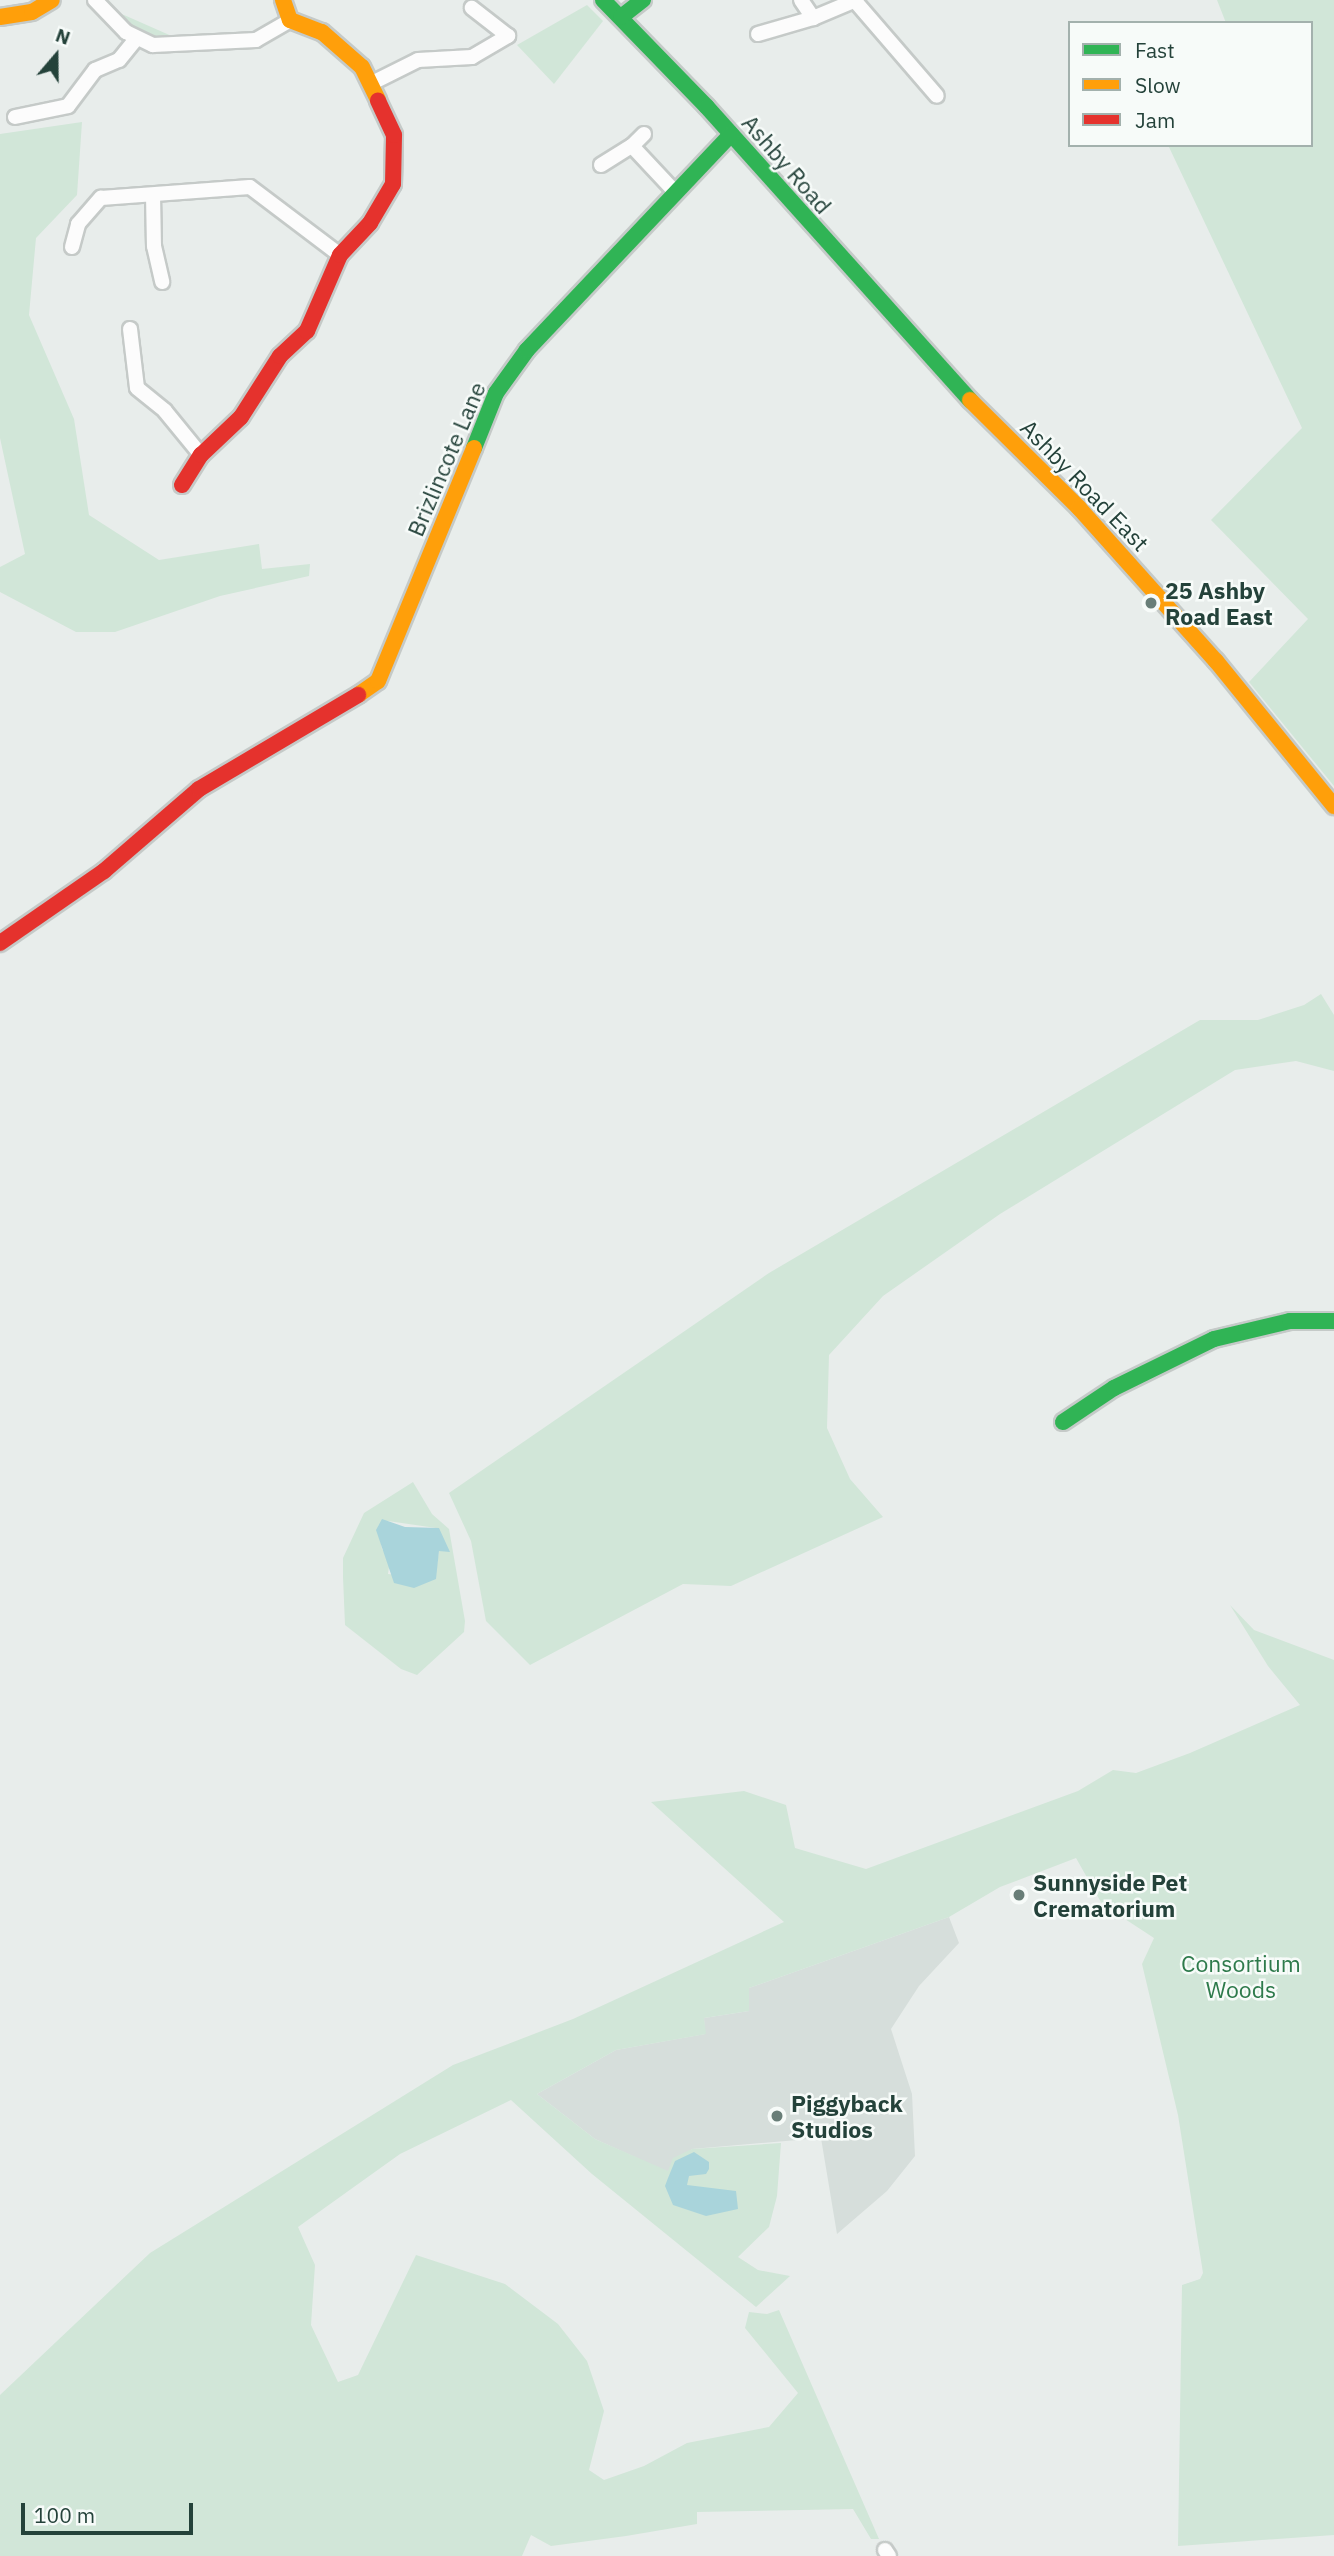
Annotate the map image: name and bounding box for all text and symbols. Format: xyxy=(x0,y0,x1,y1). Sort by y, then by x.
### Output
north arrow xyxy=(21,21,91,91)
legend xyxy=(1068,21,1313,147)
text: N xyxy=(53,23,74,50)
text: Fast xyxy=(1135,36,1175,64)
text: Slow xyxy=(1135,71,1181,99)
text: Jam xyxy=(1135,106,1175,134)
street label: Ashby Road xyxy=(737,109,837,219)
street label: Brizlincote Lane xyxy=(401,378,491,540)
street label: Ashby Road East xyxy=(1015,413,1155,557)
place label: 25 Ashby Road East xyxy=(1165,576,1273,630)
marker: 25 Ashby Road East xyxy=(1143,595,1159,611)
place label: Sunnyside Pet Crematorium xyxy=(1033,1868,1187,1922)
marker: Sunnyside Pet Crematorium xyxy=(1011,1887,1027,1903)
park label: Consortium Woods xyxy=(1181,1949,1301,2003)
place label: Piggyback Studios xyxy=(791,2089,903,2143)
marker: Piggyback Studios xyxy=(769,2108,785,2124)
scale bar xyxy=(24,2490,196,2534)
text: 100 m xyxy=(34,2501,95,2529)

